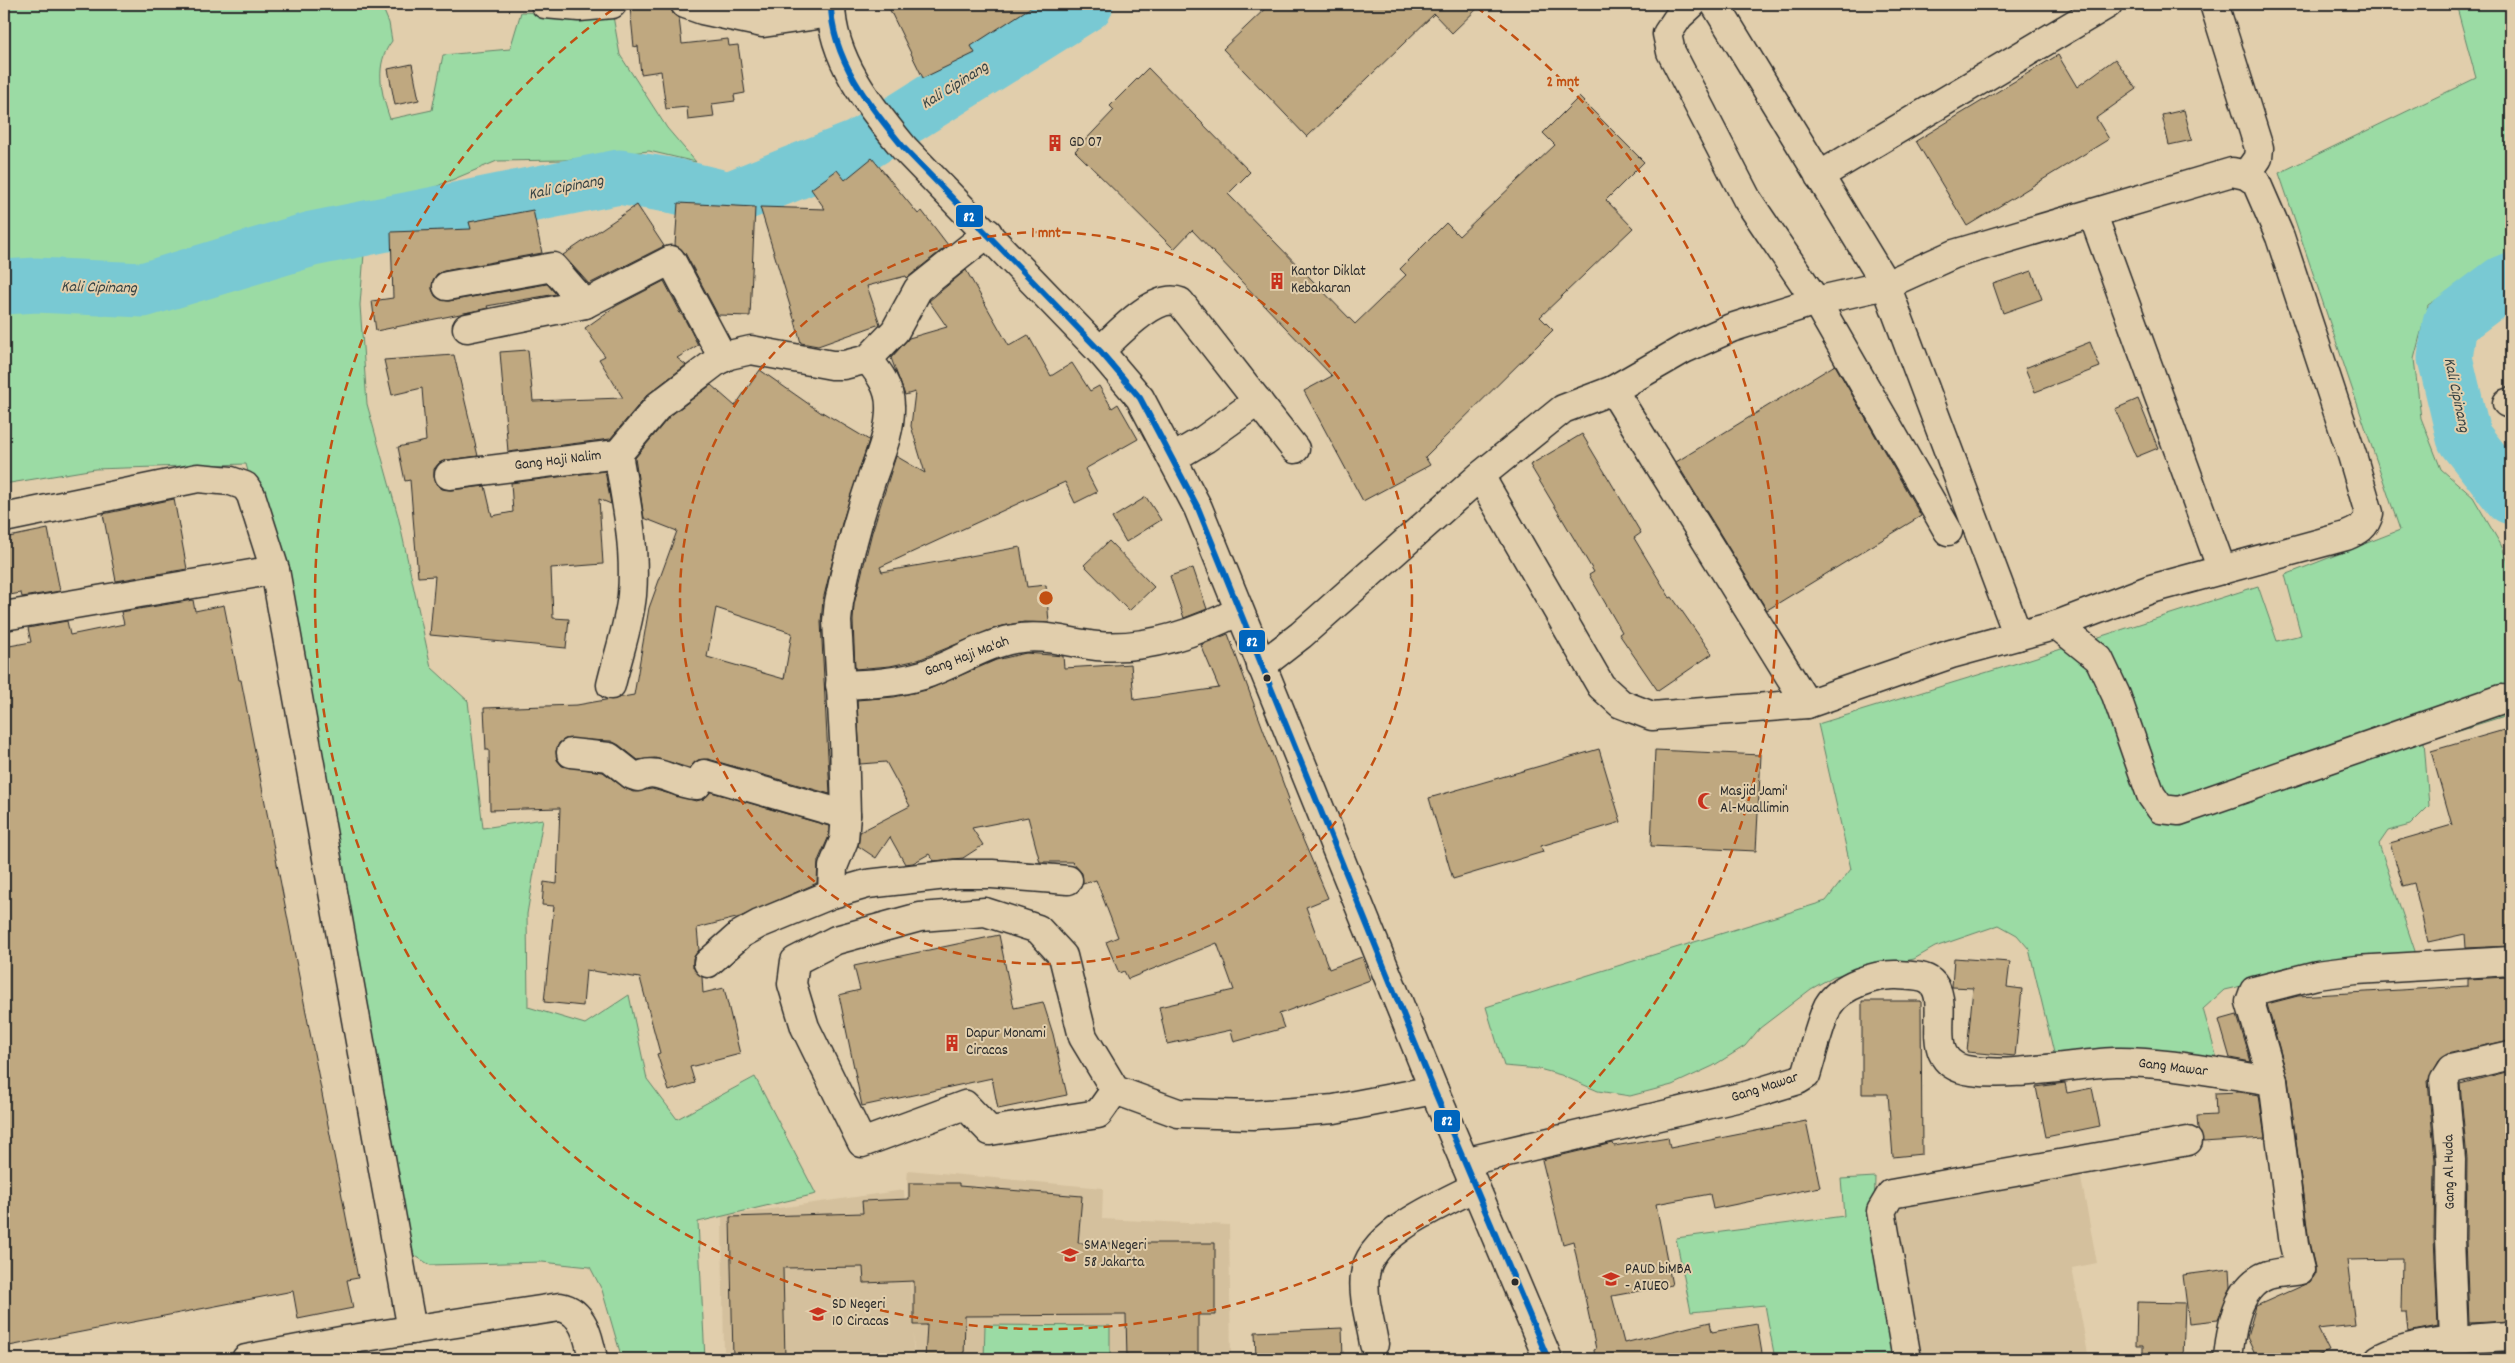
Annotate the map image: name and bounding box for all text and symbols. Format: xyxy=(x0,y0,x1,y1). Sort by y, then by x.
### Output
water label: Kali Cipinang xyxy=(917,56,994,116)
text: 2 mnt xyxy=(1547,72,1580,94)
place label: GD 07 xyxy=(1069,132,1102,154)
building icon: GD 07 xyxy=(1045,133,1065,153)
water label: Kali Cipinang xyxy=(527,169,606,207)
line badge: 82 xyxy=(955,204,984,228)
text: 82 xyxy=(963,208,975,228)
text: 1 mnt xyxy=(1031,223,1061,245)
place label: Kantor Diklat Kebakaran xyxy=(1291,261,1366,300)
building icon: Kantor Diklat Kebakaran xyxy=(1267,271,1287,291)
water label: Kali Cipinang xyxy=(61,276,138,300)
water label: Kali Cipinang xyxy=(2437,356,2475,435)
street label: Gang Haji Nalim xyxy=(513,445,603,477)
centre of rings xyxy=(1037,589,1055,607)
line badge: 82 xyxy=(1238,629,1266,653)
street label: Gang Haji Ma'ah xyxy=(921,631,1013,683)
text: 82 xyxy=(1246,633,1258,653)
unlabelled marker xyxy=(1262,673,1272,683)
place label: Masjid Jami' Al-Muallimin xyxy=(1720,781,1789,820)
mosque icon: Masjid Jami' Al-Muallimin xyxy=(1696,791,1716,811)
place label: Dapur Monami Ciracas xyxy=(966,1023,1046,1062)
building icon: Dapur Monami Ciracas xyxy=(942,1033,962,1053)
street label: Gang Mawar xyxy=(2137,1053,2209,1083)
street label: Gang Mawar xyxy=(1728,1067,1802,1109)
line badge: 82 xyxy=(1433,1109,1461,1133)
text: 82 xyxy=(1441,1112,1453,1132)
street label: Gang Al Huda xyxy=(2438,1133,2462,1210)
place label: SMA Negeri 58 Jakarta xyxy=(1084,1235,1147,1274)
school or university icon: SMA Negeri 58 Jakarta xyxy=(1060,1245,1080,1265)
place label: PAUD biMBA - AIUEO xyxy=(1625,1259,1692,1298)
school or university icon: PAUD biMBA - AIUEO xyxy=(1601,1269,1621,1289)
unlabelled marker xyxy=(1510,1277,1520,1287)
place label: SD Negeri 10 Ciracas xyxy=(832,1294,889,1333)
school or university icon: SD Negeri 10 Ciracas xyxy=(808,1304,828,1324)

